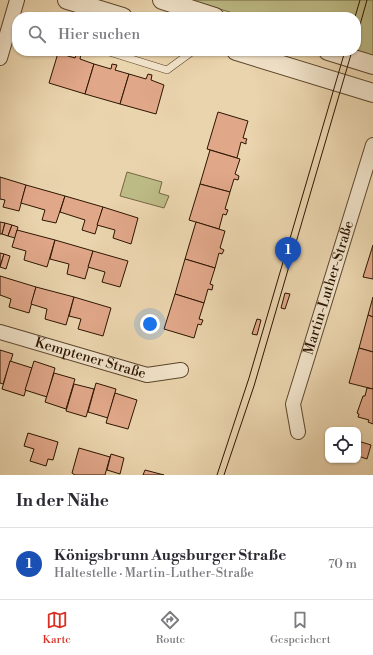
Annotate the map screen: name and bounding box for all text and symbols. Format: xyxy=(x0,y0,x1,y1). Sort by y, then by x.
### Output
search box xyxy=(12,12,361,56)
icon: search xyxy=(26,23,48,45)
text: Hier suchen xyxy=(58,25,140,44)
street label: Martin-Luther-Straße xyxy=(300,219,358,357)
pin: 1 xyxy=(275,237,301,270)
your location xyxy=(140,314,160,334)
street label: Kemptener Straße xyxy=(33,334,148,383)
map controls xyxy=(325,427,361,463)
button: locate xyxy=(325,427,361,463)
text: In der Nähe xyxy=(16,490,109,512)
text: Königsbrunn Augsburger Straße xyxy=(54,546,286,565)
text: 1 xyxy=(26,556,32,572)
text: 70 m xyxy=(328,556,357,572)
text: Haltestelle · Martin-Luther-Straße xyxy=(54,565,254,581)
tab: Karte xyxy=(42,609,71,647)
tab: Route xyxy=(156,609,185,647)
tab: Gespeichert xyxy=(270,609,331,647)

